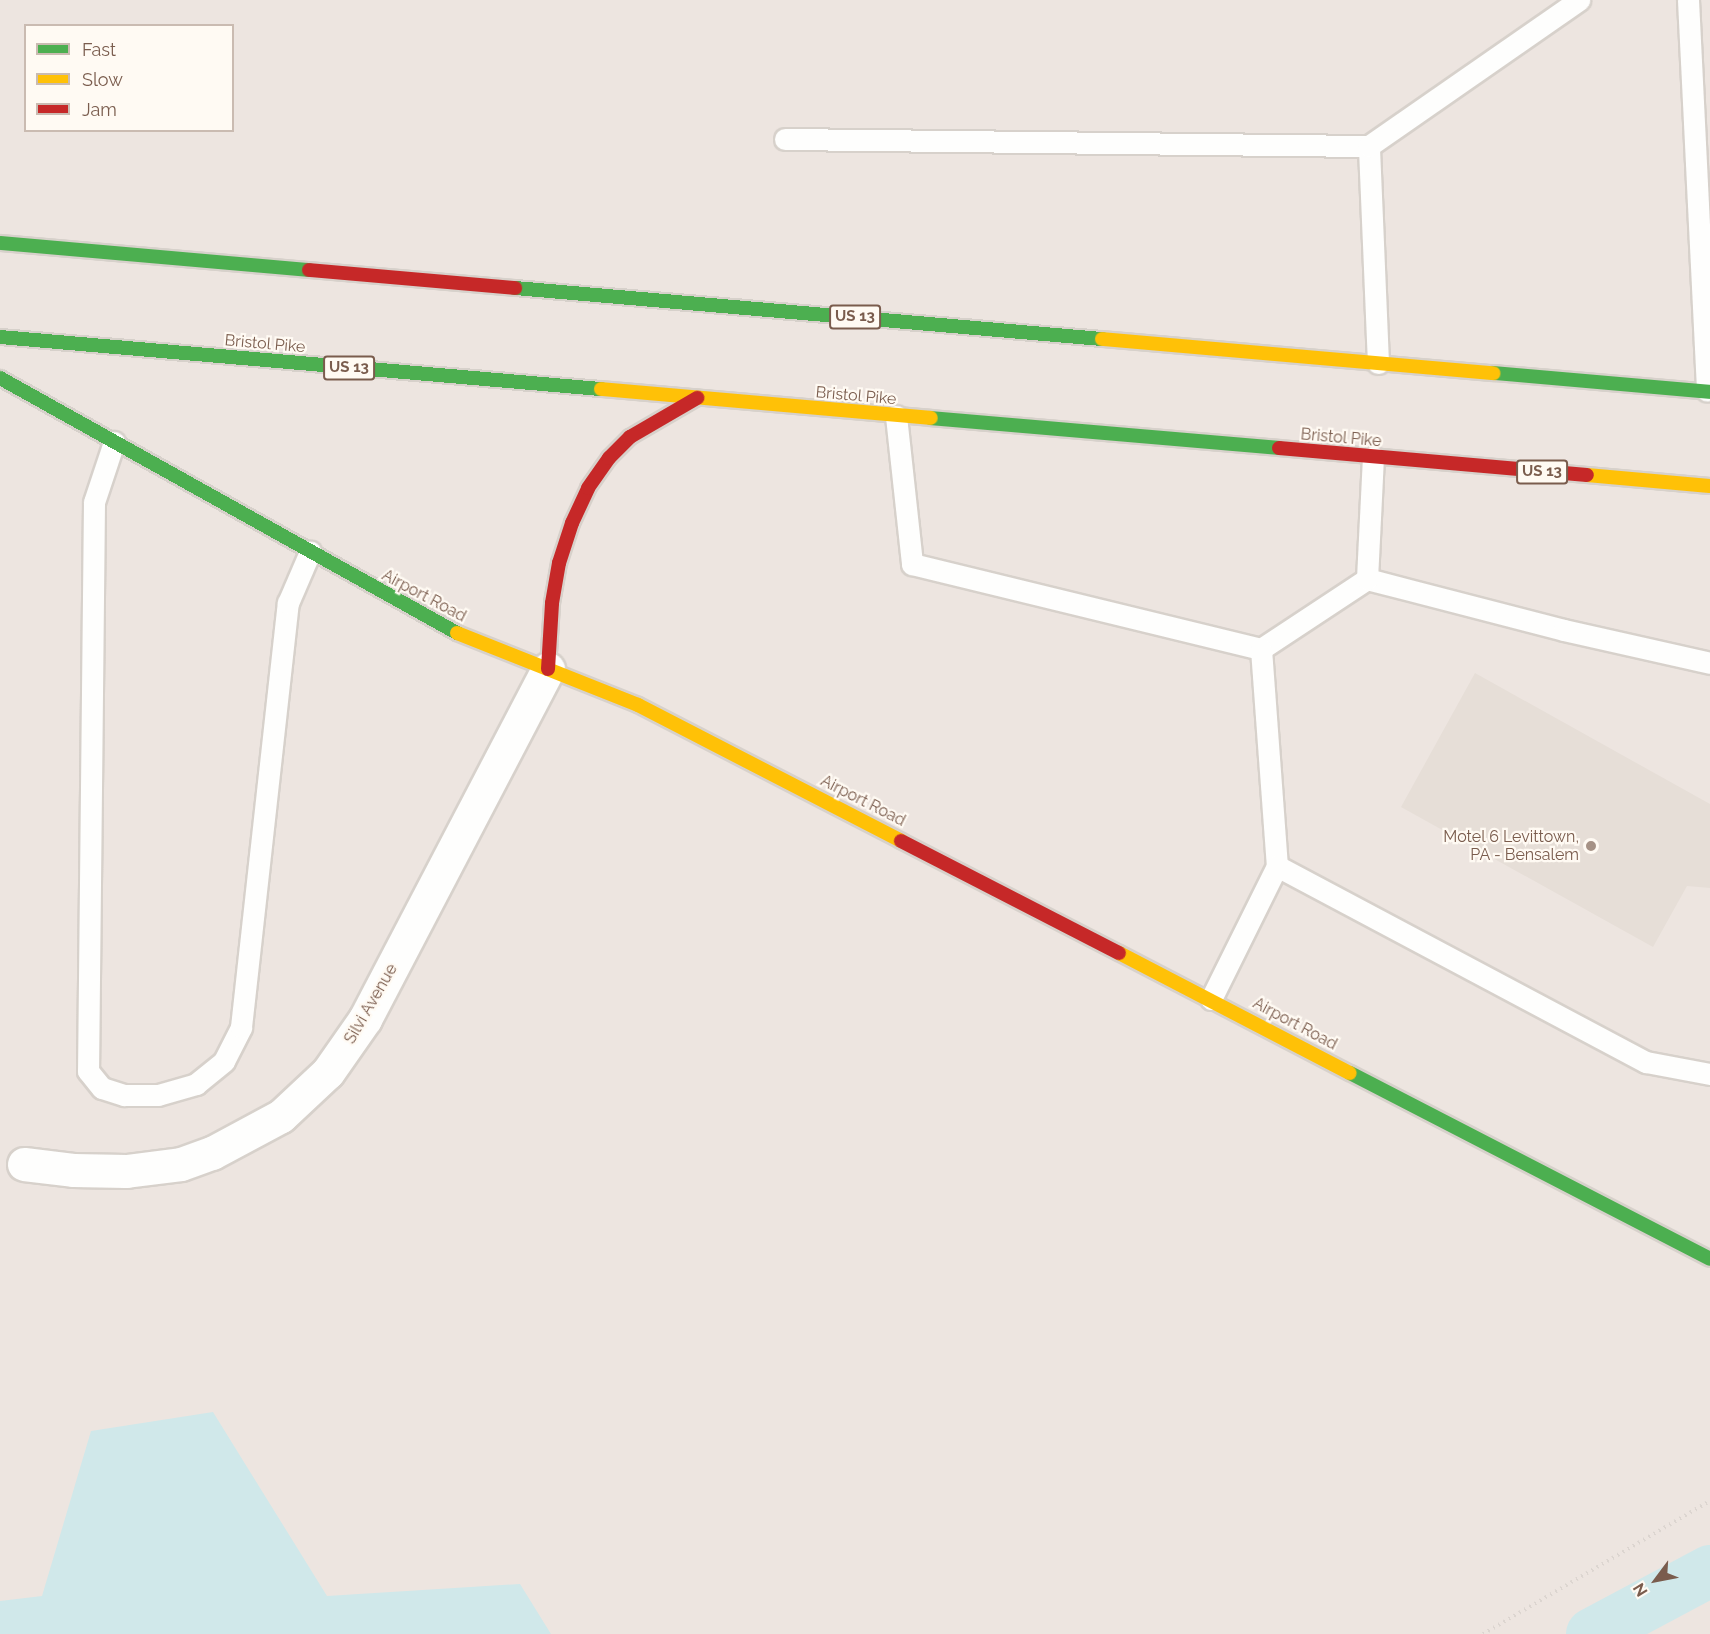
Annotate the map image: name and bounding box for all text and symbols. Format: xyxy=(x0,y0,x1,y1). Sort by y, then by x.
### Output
legend xyxy=(24,24,234,132)
text: Fast xyxy=(82,39,116,60)
text: Slow xyxy=(82,69,123,90)
text: Jam xyxy=(82,99,117,120)
road number: US 13 xyxy=(828,305,882,329)
street label: Bristol Pike xyxy=(224,331,306,357)
road number: US 13 xyxy=(322,356,376,380)
street label: Bristol Pike xyxy=(815,383,897,409)
street label: Bristol Pike xyxy=(1300,425,1382,451)
road number: US 13 xyxy=(1515,460,1569,484)
street label: Airport Road xyxy=(379,566,469,626)
street label: Airport Road xyxy=(817,771,909,831)
place label: Motel 6 Levittown, PA - Bensalem xyxy=(1443,827,1579,865)
marker: Motel 6 Levittown, PA - Bensalem xyxy=(1584,839,1598,853)
street label: Silvi Avenue xyxy=(340,960,402,1048)
street label: Airport Road xyxy=(1250,994,1340,1054)
north arrow xyxy=(1626,1550,1686,1610)
text: N xyxy=(1629,1580,1652,1600)

